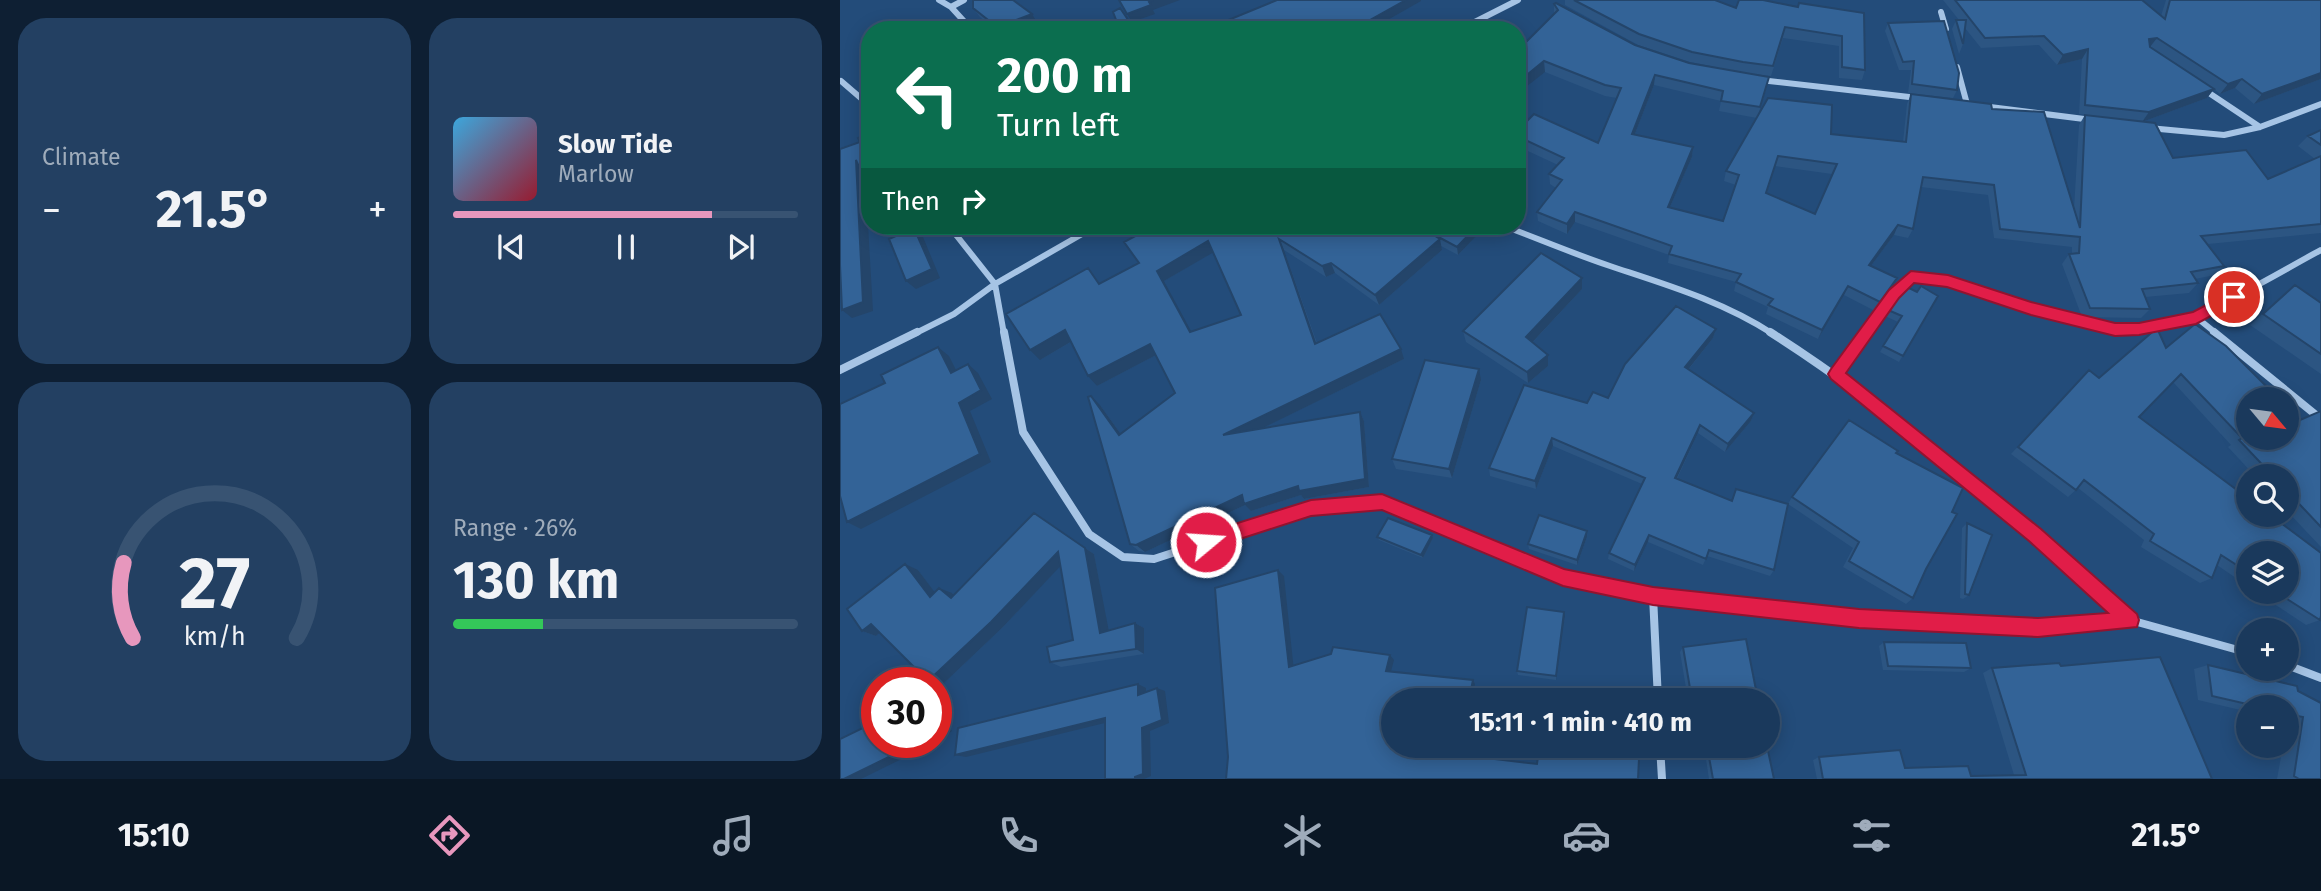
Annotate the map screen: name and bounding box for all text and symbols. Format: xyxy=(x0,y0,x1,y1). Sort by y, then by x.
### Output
text: 200 m xyxy=(997,46,1133,105)
icon: left xyxy=(882,49,973,140)
text: Turn left xyxy=(997,106,1119,144)
text: Slow Tide xyxy=(558,129,673,160)
text: Climate xyxy=(42,143,121,171)
text: Marlow xyxy=(558,160,634,188)
text: 21.5° xyxy=(156,178,273,241)
icon: right xyxy=(954,182,992,220)
text: Then xyxy=(882,186,940,217)
text: − xyxy=(42,187,61,233)
text: + xyxy=(368,187,387,233)
icon: previous xyxy=(492,228,530,266)
icon: pause xyxy=(607,228,645,266)
icon: next xyxy=(722,228,760,266)
pin xyxy=(2204,267,2264,327)
icon: arrive xyxy=(2215,278,2253,316)
north arrow xyxy=(2236,387,2300,450)
map controls xyxy=(2236,387,2299,758)
button: search xyxy=(2236,464,2299,527)
position arrow xyxy=(1169,505,1243,579)
text: Range · 26% xyxy=(453,514,577,542)
text: 27 xyxy=(179,540,250,627)
button: layers xyxy=(2236,541,2299,604)
text: 130 km xyxy=(453,549,620,612)
button: + xyxy=(2236,618,2299,681)
text: km/h xyxy=(184,621,245,651)
speed limit sign: 30 xyxy=(861,667,952,758)
button: − xyxy=(2236,695,2299,758)
text: 15:11 · 1 min · 410 m xyxy=(1469,707,1692,738)
icon: directions xyxy=(425,811,474,860)
icon: music xyxy=(709,811,758,860)
icon: phone xyxy=(994,811,1043,860)
icon: climate xyxy=(1278,811,1327,860)
icon: car xyxy=(1562,811,1611,860)
icon: filters xyxy=(1847,811,1896,860)
text: 15:10 xyxy=(118,816,190,854)
text: 21.5° xyxy=(2131,816,2203,854)

